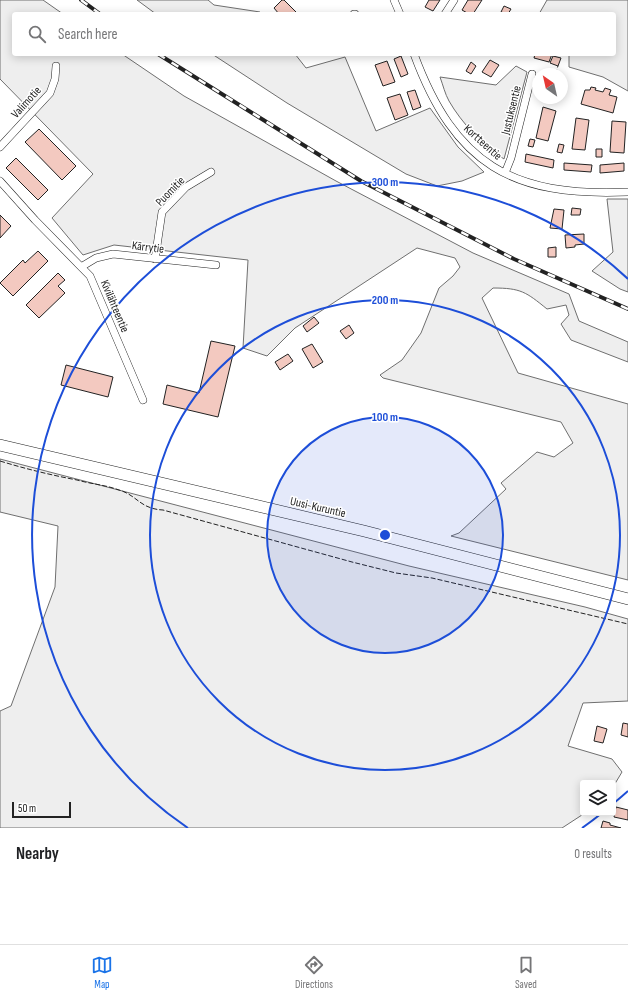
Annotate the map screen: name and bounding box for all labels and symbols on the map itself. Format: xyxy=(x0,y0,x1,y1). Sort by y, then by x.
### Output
north arrow xyxy=(532,68,568,104)
street label: Valimotie xyxy=(8,83,45,121)
street label: Justuksentie xyxy=(498,84,525,137)
street label: Kortteentie xyxy=(460,121,505,164)
street label: Puomitie xyxy=(153,173,188,209)
text: 300 m xyxy=(372,175,398,190)
street label: Kärrytie xyxy=(131,238,165,257)
street label: Kivilähteentie xyxy=(97,278,132,335)
text: 200 m xyxy=(372,293,398,308)
text: 100 m xyxy=(372,410,398,425)
street label: Uusi-Kuruntie xyxy=(289,494,347,521)
centre of rings xyxy=(378,528,392,542)
scale bar xyxy=(12,800,71,819)

